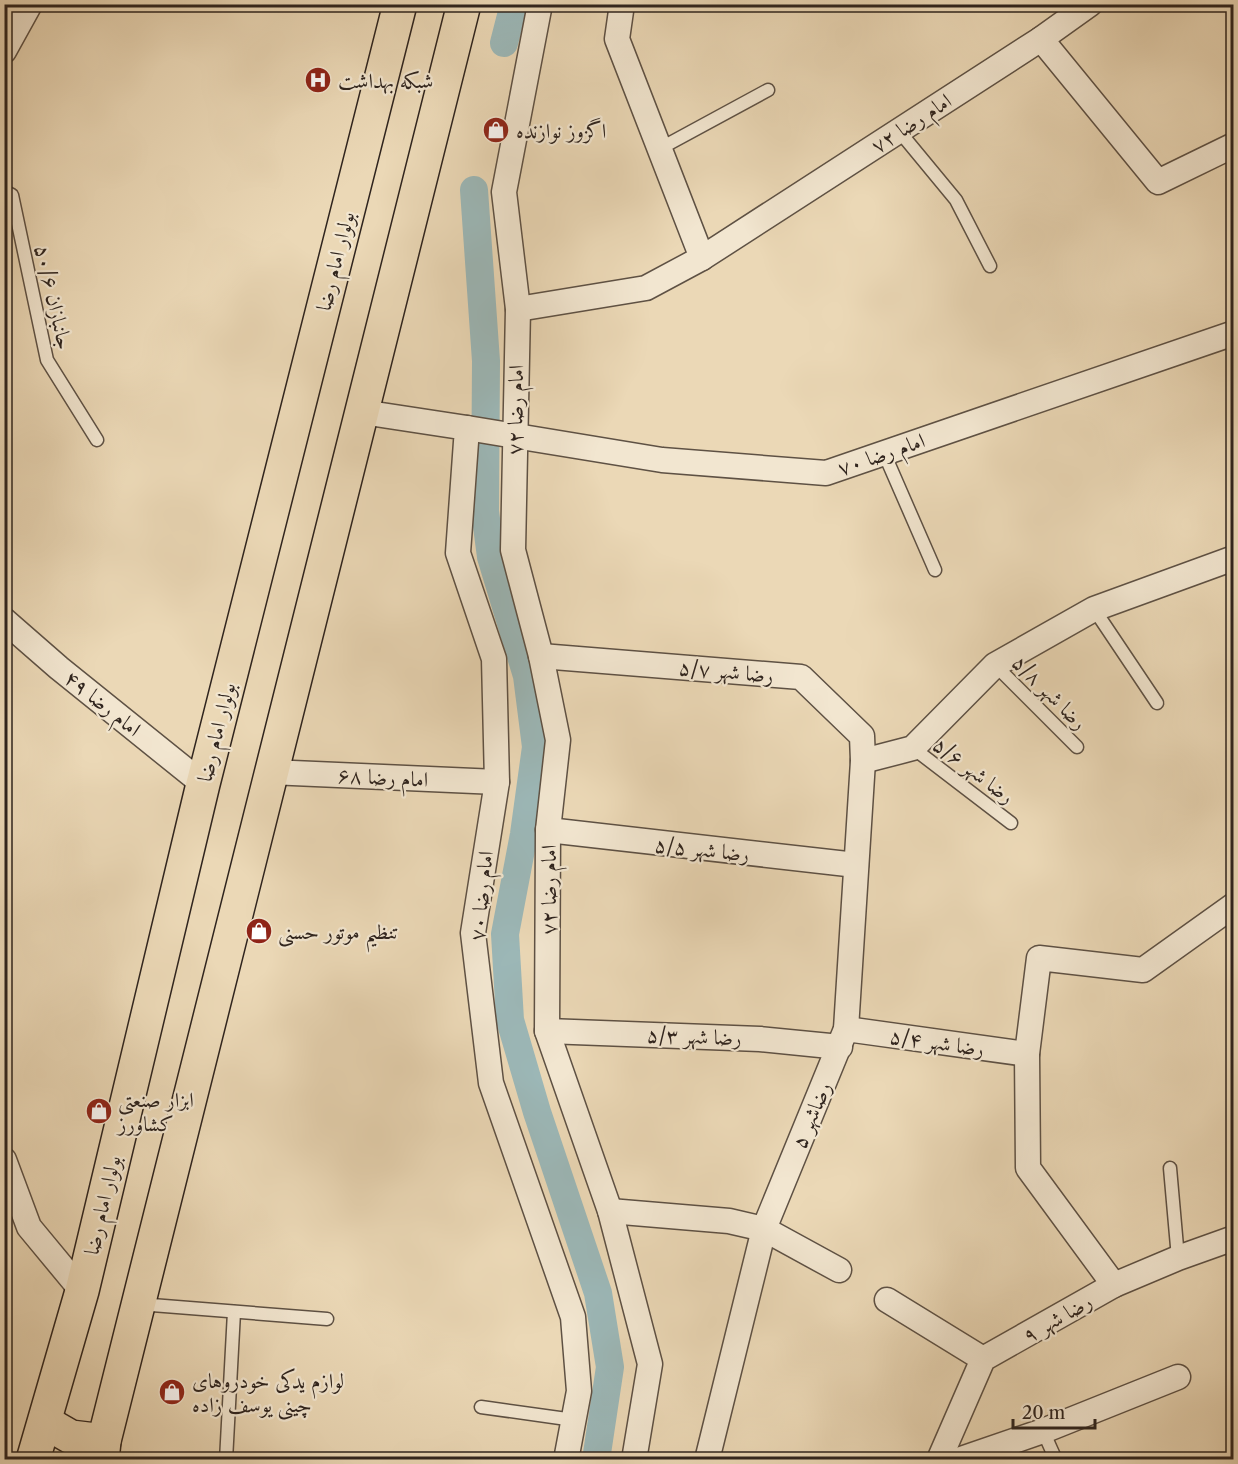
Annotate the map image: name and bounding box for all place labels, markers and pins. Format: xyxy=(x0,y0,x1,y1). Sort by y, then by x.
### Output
hospital icon: شبکه بهداشت xyxy=(303,65,333,95)
place label: شبکه بهداشت xyxy=(338,68,434,95)
shop icon: اگزوز نوازنده xyxy=(481,115,511,145)
place label: اگزوز نوازنده xyxy=(516,117,606,144)
shop icon: تنظیم موتور حسنی xyxy=(244,916,274,946)
place label: تنظیم موتور حسنی xyxy=(278,919,399,953)
place label: ابزار صنعتی کشاورز xyxy=(116,1087,194,1136)
shop icon: ابزار صنعتی کشاورز xyxy=(84,1096,114,1126)
place label: لوازم یدکی خودروهای چینی یوسف زاده xyxy=(192,1368,344,1420)
shop icon: لوازم یدکی خودروهای چینی یوسف زاده xyxy=(157,1377,187,1407)

